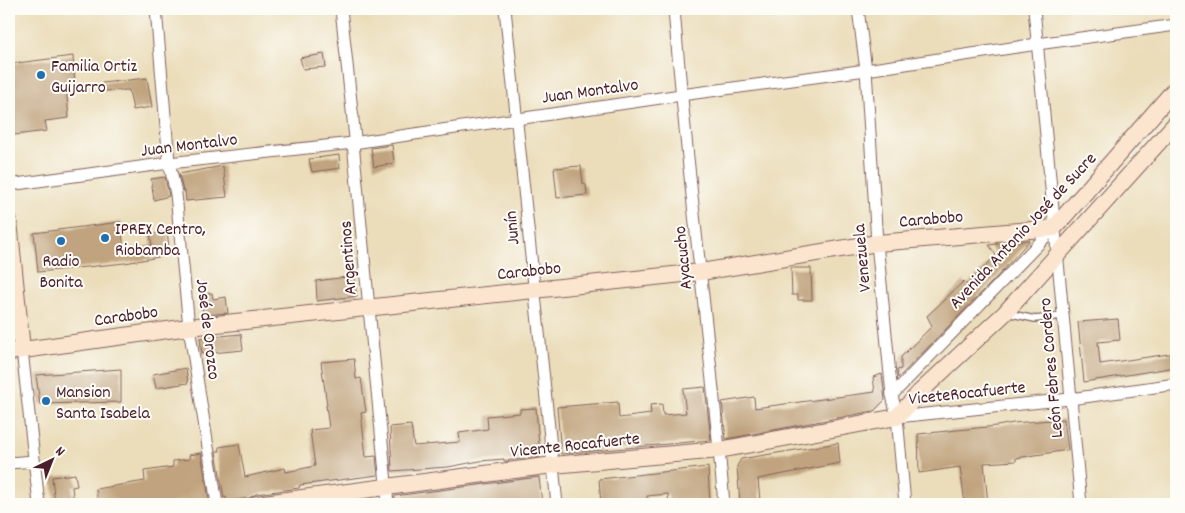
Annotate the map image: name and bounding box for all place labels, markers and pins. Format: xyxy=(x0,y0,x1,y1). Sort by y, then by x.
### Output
place label: Familia Ortiz Guijarro xyxy=(51,55,137,101)
marker: Familia Ortiz Guijarro xyxy=(35,69,47,81)
place label: IPREX Centro, Riobamba xyxy=(115,218,206,264)
marker: IPREX Centro, Riobamba xyxy=(99,232,111,244)
marker: Radio Bonita xyxy=(55,235,67,247)
place label: Radio Bonita xyxy=(39,250,83,296)
place label: Mansion Santa Isabela xyxy=(56,381,150,427)
marker: Mansion Santa Isabela xyxy=(40,395,52,407)

